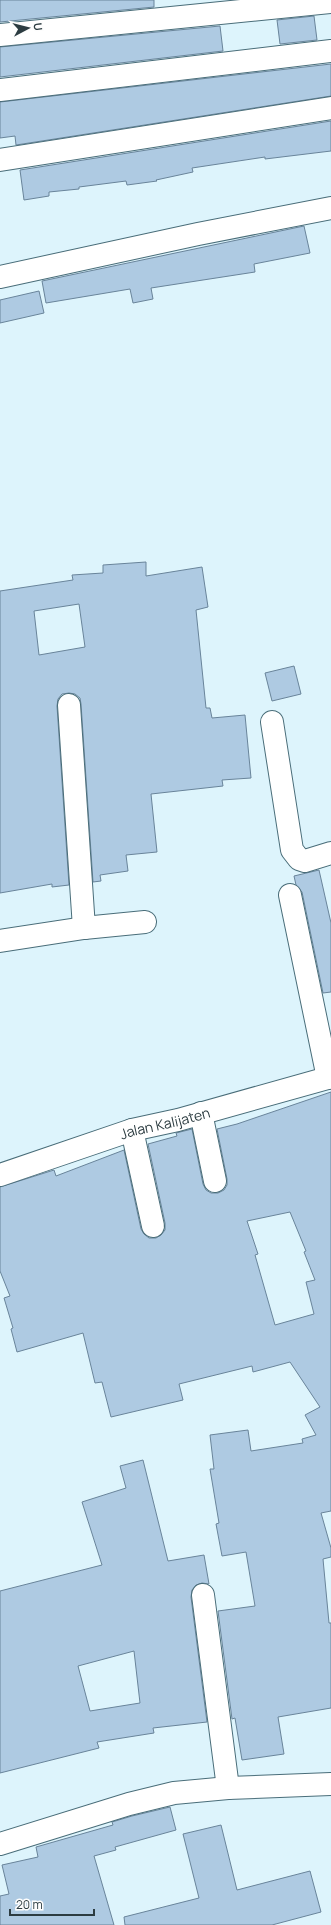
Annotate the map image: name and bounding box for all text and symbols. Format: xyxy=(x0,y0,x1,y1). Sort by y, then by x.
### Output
north arrow xyxy=(8,8,48,48)
text: U xyxy=(30,22,46,32)
street label: Jalan Kalijaten xyxy=(117,1102,212,1143)
scale bar xyxy=(10,1891,94,1917)
text: 20 m xyxy=(16,1896,43,1913)

